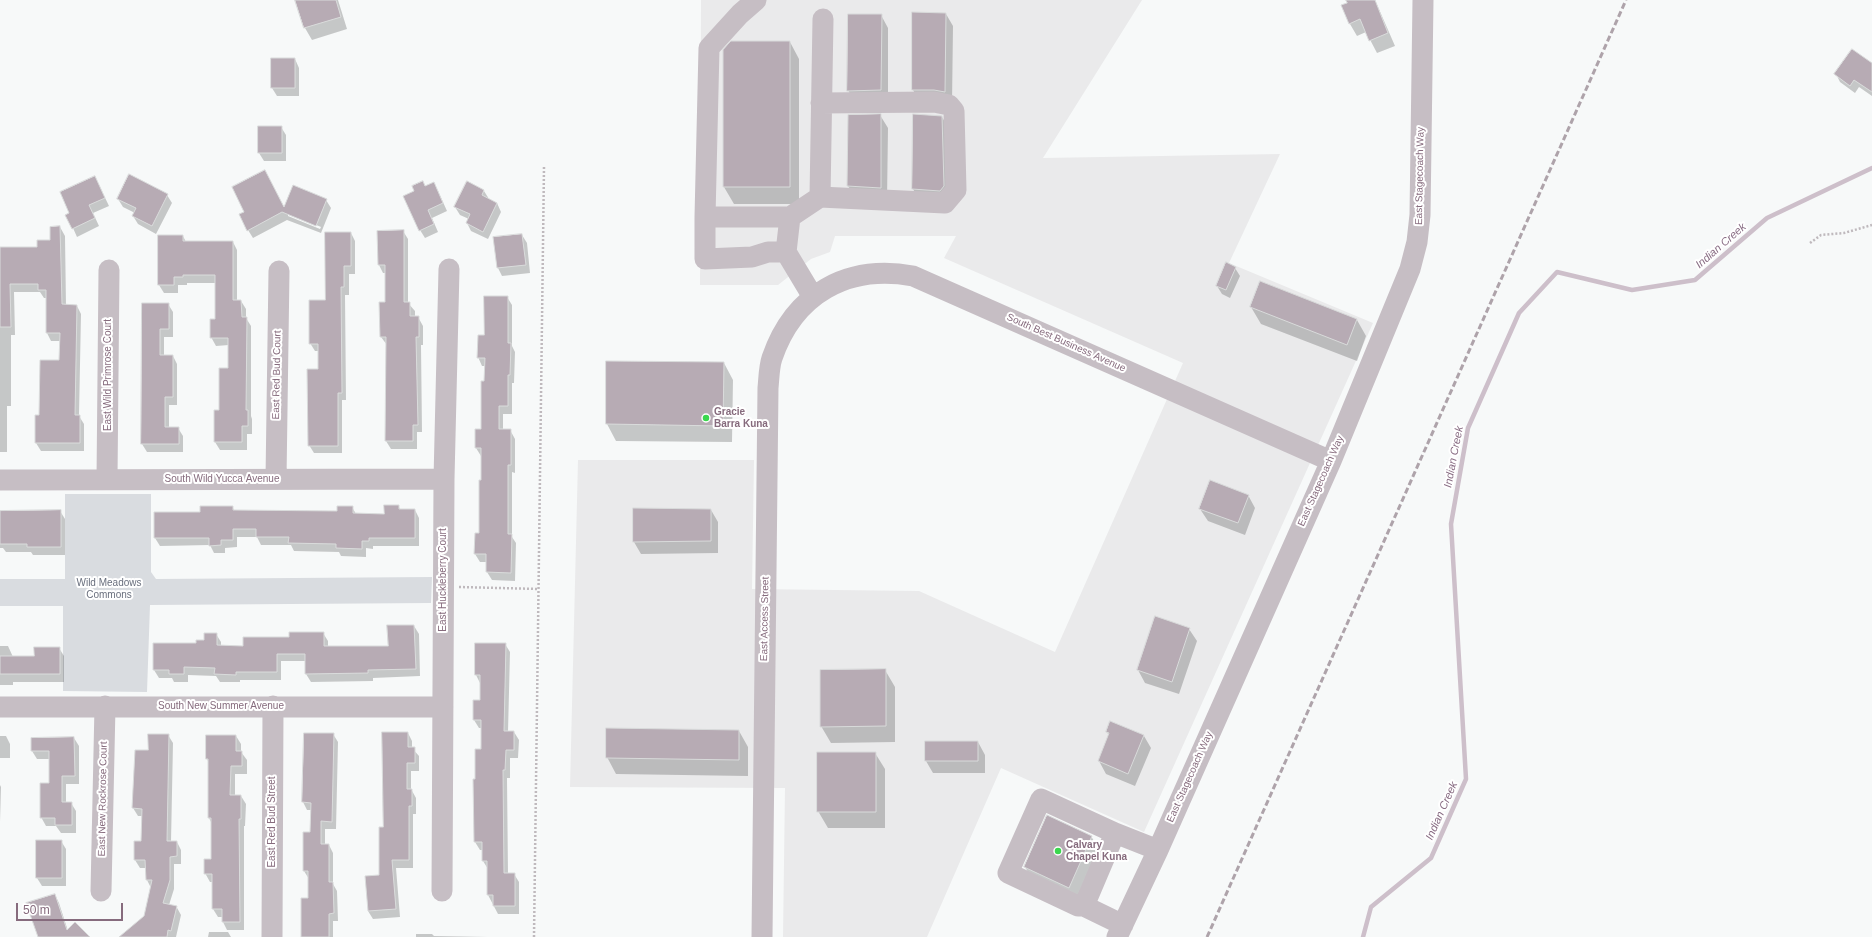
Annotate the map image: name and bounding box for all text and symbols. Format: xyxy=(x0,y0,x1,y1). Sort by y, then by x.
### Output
street label: East Stagecoach Way xyxy=(1413,127,1427,225)
water label: Indian Creek xyxy=(1693,221,1749,271)
street label: South Best Business Avenue xyxy=(1005,311,1127,375)
street label: East Wild Primrose Court xyxy=(102,319,114,431)
street label: East Red Bud Court xyxy=(270,330,284,420)
place label: Gracie Barra Kuna xyxy=(714,406,768,430)
marker: Gracie Barra Kuna xyxy=(701,413,711,423)
water label: Indian Creek xyxy=(1442,425,1466,489)
street label: East Stagecoach Way xyxy=(1296,434,1346,528)
street label: South Wild Yucca Avenue xyxy=(165,473,279,485)
street label: East Huckleberry Court xyxy=(437,528,449,632)
park label: Wild Meadows Commons xyxy=(76,577,142,600)
street label: East Access Street xyxy=(758,577,772,661)
street label: South New Summer Avenue xyxy=(158,700,284,712)
street label: East Stagecoach Way xyxy=(1165,730,1215,824)
street label: East New Rockrose Court xyxy=(96,741,110,857)
street label: East Red Bud Street xyxy=(266,776,278,868)
water label: Indian Creek xyxy=(1423,780,1461,842)
place label: Calvary Chapel Kuna xyxy=(1066,839,1127,862)
marker: Calvary Chapel Kuna xyxy=(1053,846,1063,856)
scale bar xyxy=(18,895,125,921)
text: 50 m xyxy=(23,903,50,917)

